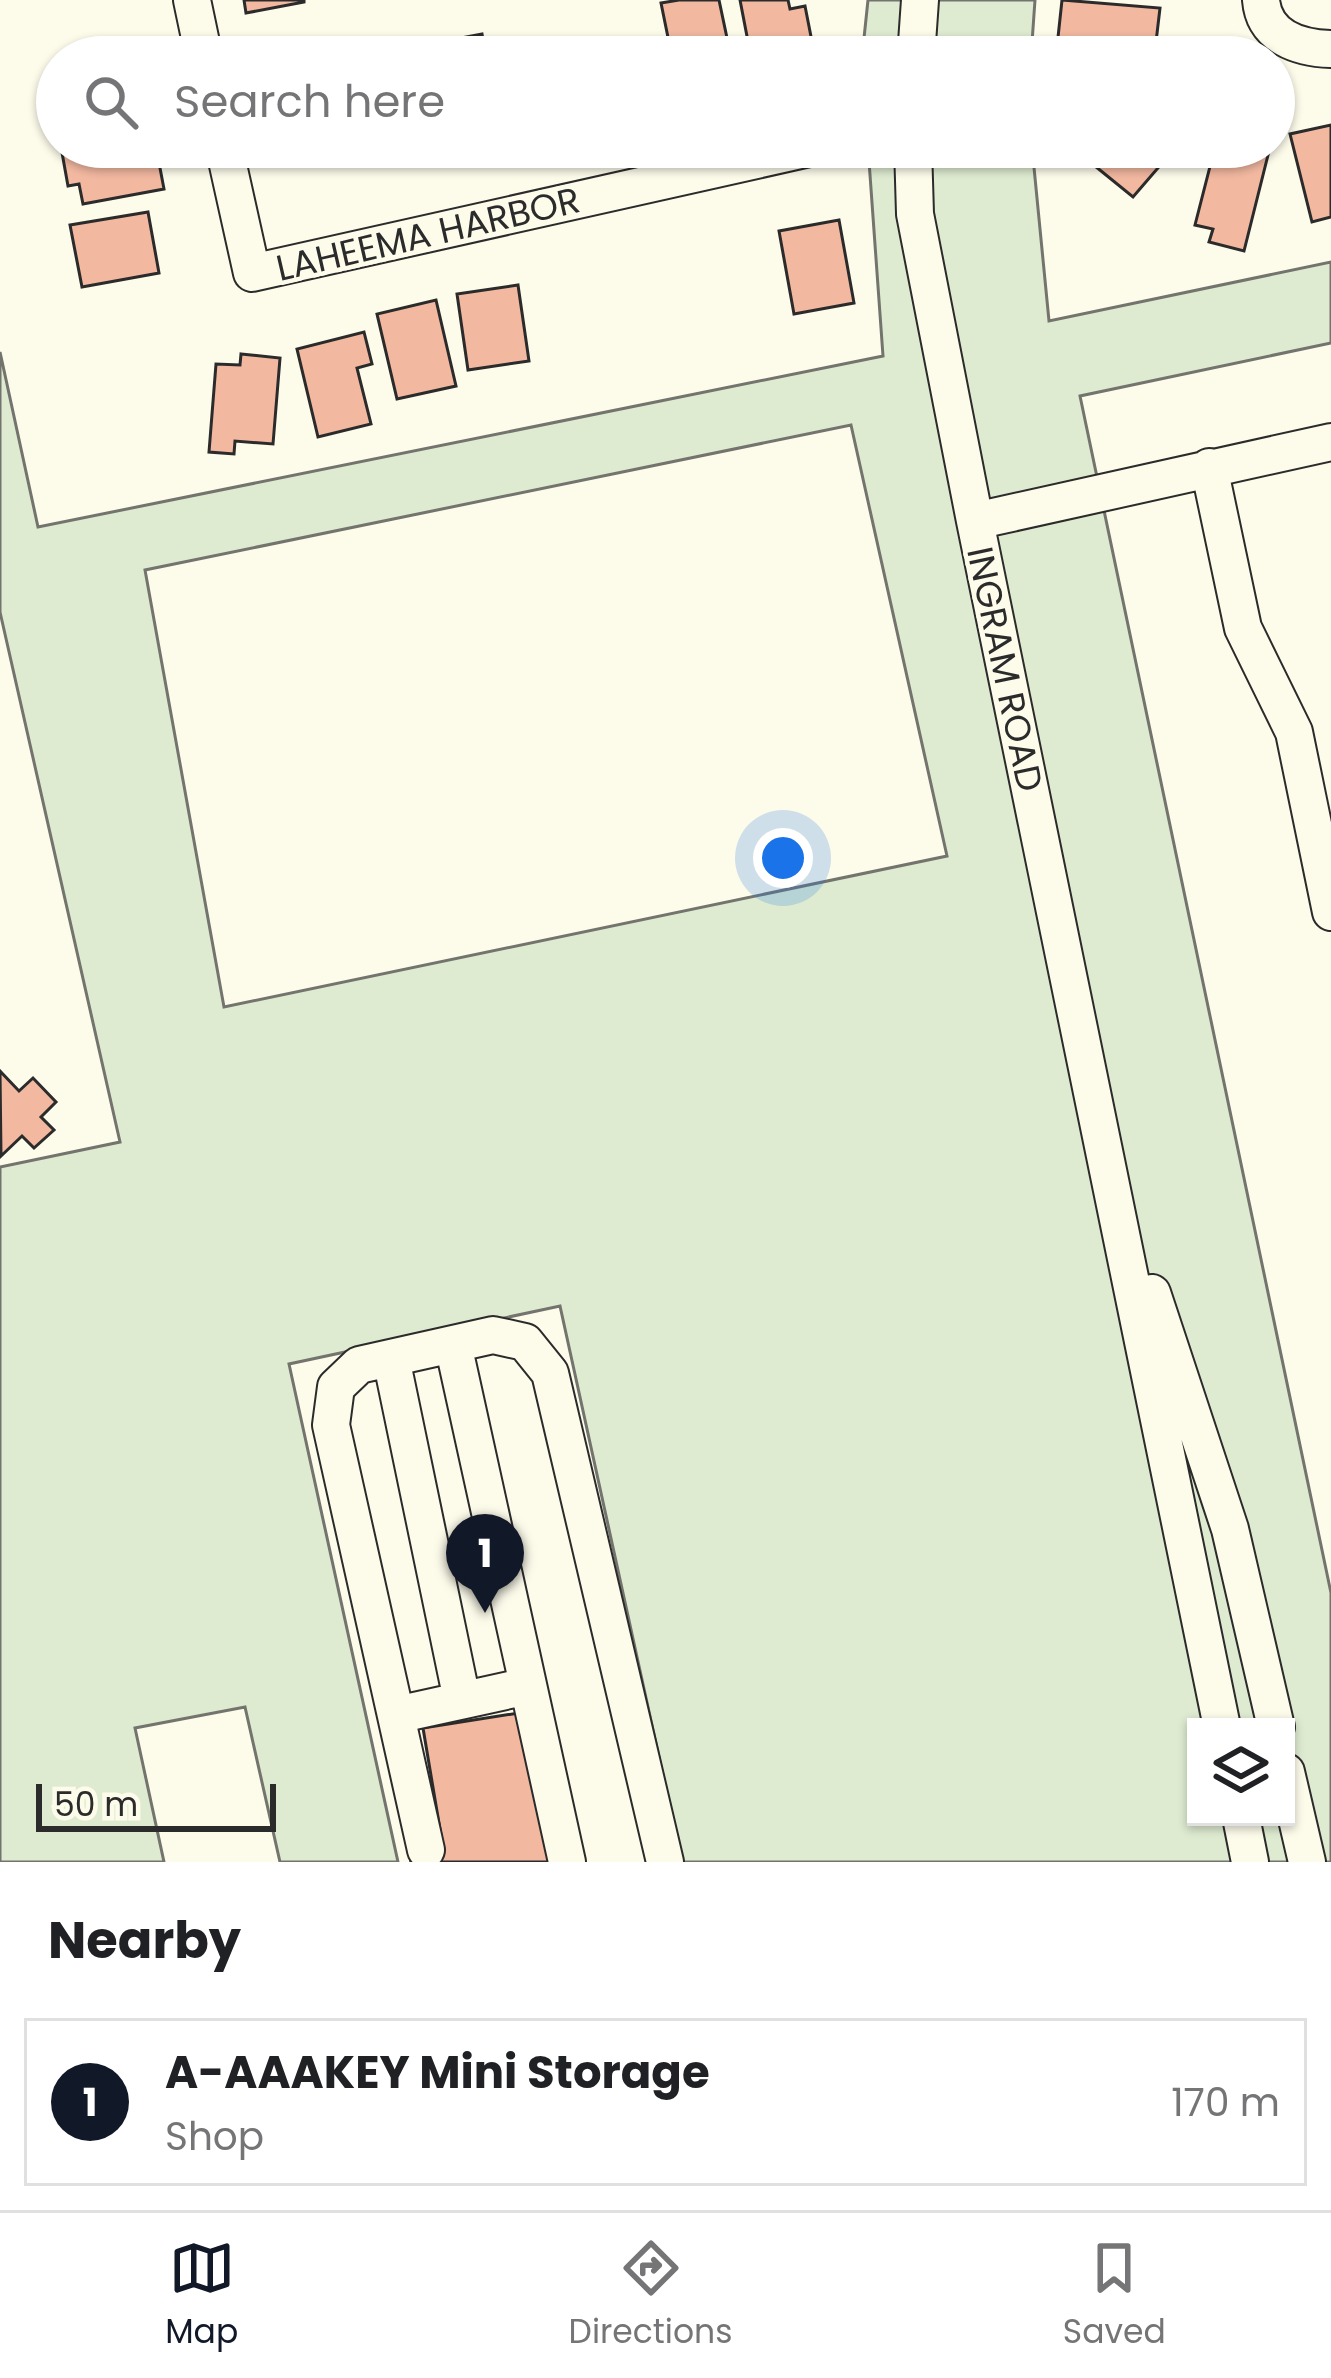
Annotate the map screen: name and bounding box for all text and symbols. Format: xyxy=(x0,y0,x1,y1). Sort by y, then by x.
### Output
search box xyxy=(36,36,1295,168)
icon: search xyxy=(78,69,144,135)
text: Search here xyxy=(174,70,445,133)
street label: LAHEEMA HARBOR xyxy=(271,174,585,294)
street label: INGRAM ROAD xyxy=(954,542,1056,796)
your location xyxy=(753,828,813,888)
pin: 1 xyxy=(446,1514,524,1613)
map controls xyxy=(1187,1718,1295,1826)
button: layers xyxy=(1187,1718,1295,1826)
scale bar xyxy=(36,1778,276,1831)
text: 50 m xyxy=(54,1781,138,1828)
text: Nearby xyxy=(48,1904,241,1976)
text: A-AAAKEY Mini Storage xyxy=(165,2041,710,2104)
text: 1 xyxy=(83,2075,97,2130)
text: 170 m xyxy=(1171,2075,1280,2130)
text: Shop xyxy=(165,2109,264,2164)
tab: Map xyxy=(165,2235,238,2357)
tab: Directions xyxy=(569,2235,732,2357)
tab: Saved xyxy=(1063,2235,1166,2357)

